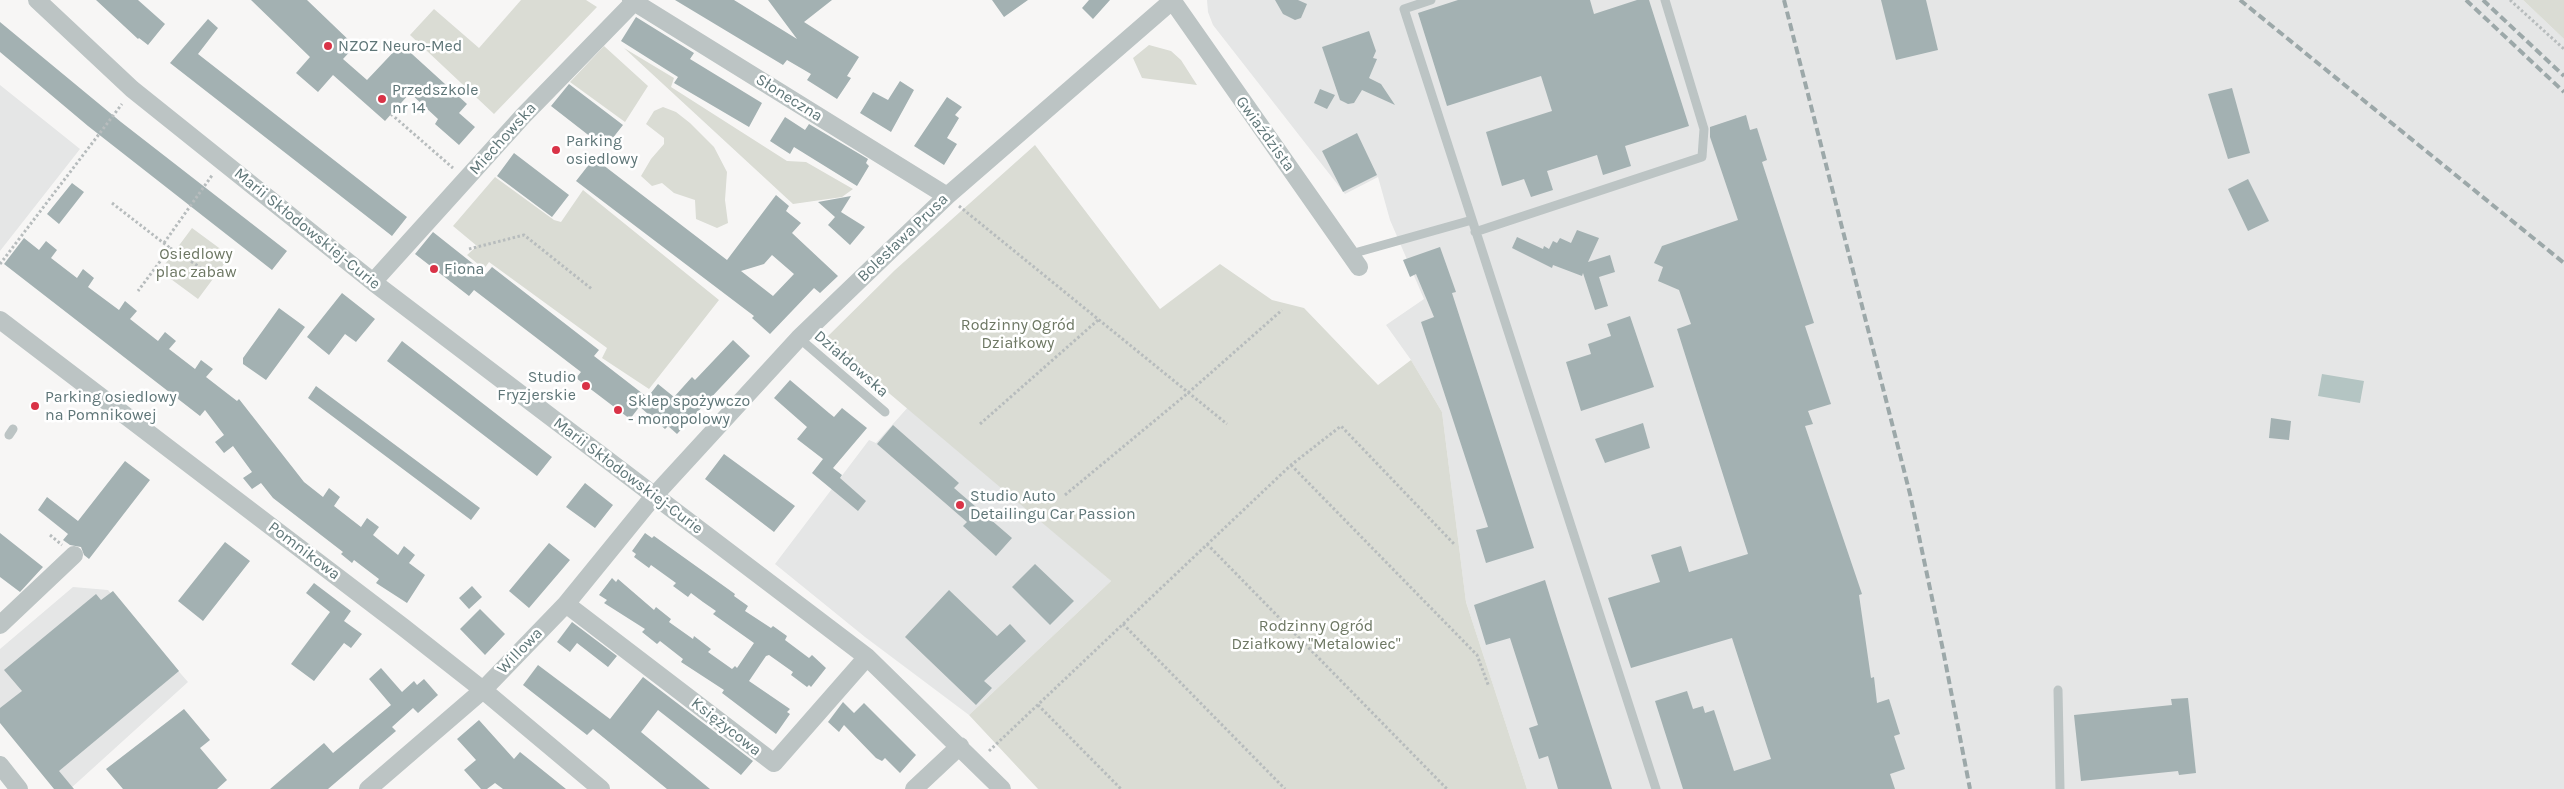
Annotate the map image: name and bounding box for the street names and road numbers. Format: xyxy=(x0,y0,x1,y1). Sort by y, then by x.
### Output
street label: Słoneczna xyxy=(752,70,826,126)
street label: Gwiaździsta xyxy=(1231,93,1299,175)
street label: Miechowska xyxy=(465,99,541,179)
street label: Marii Skłodowskiej-Curie xyxy=(230,164,384,294)
street label: Bolesława Prusa xyxy=(854,190,952,286)
street label: Działdowska xyxy=(810,326,892,402)
street label: Marii Skłodowskiej-Curie xyxy=(549,413,707,539)
street label: Pomnikowa xyxy=(264,518,344,584)
street label: Willowa xyxy=(493,624,547,678)
street label: Księżycowa xyxy=(687,694,765,760)

